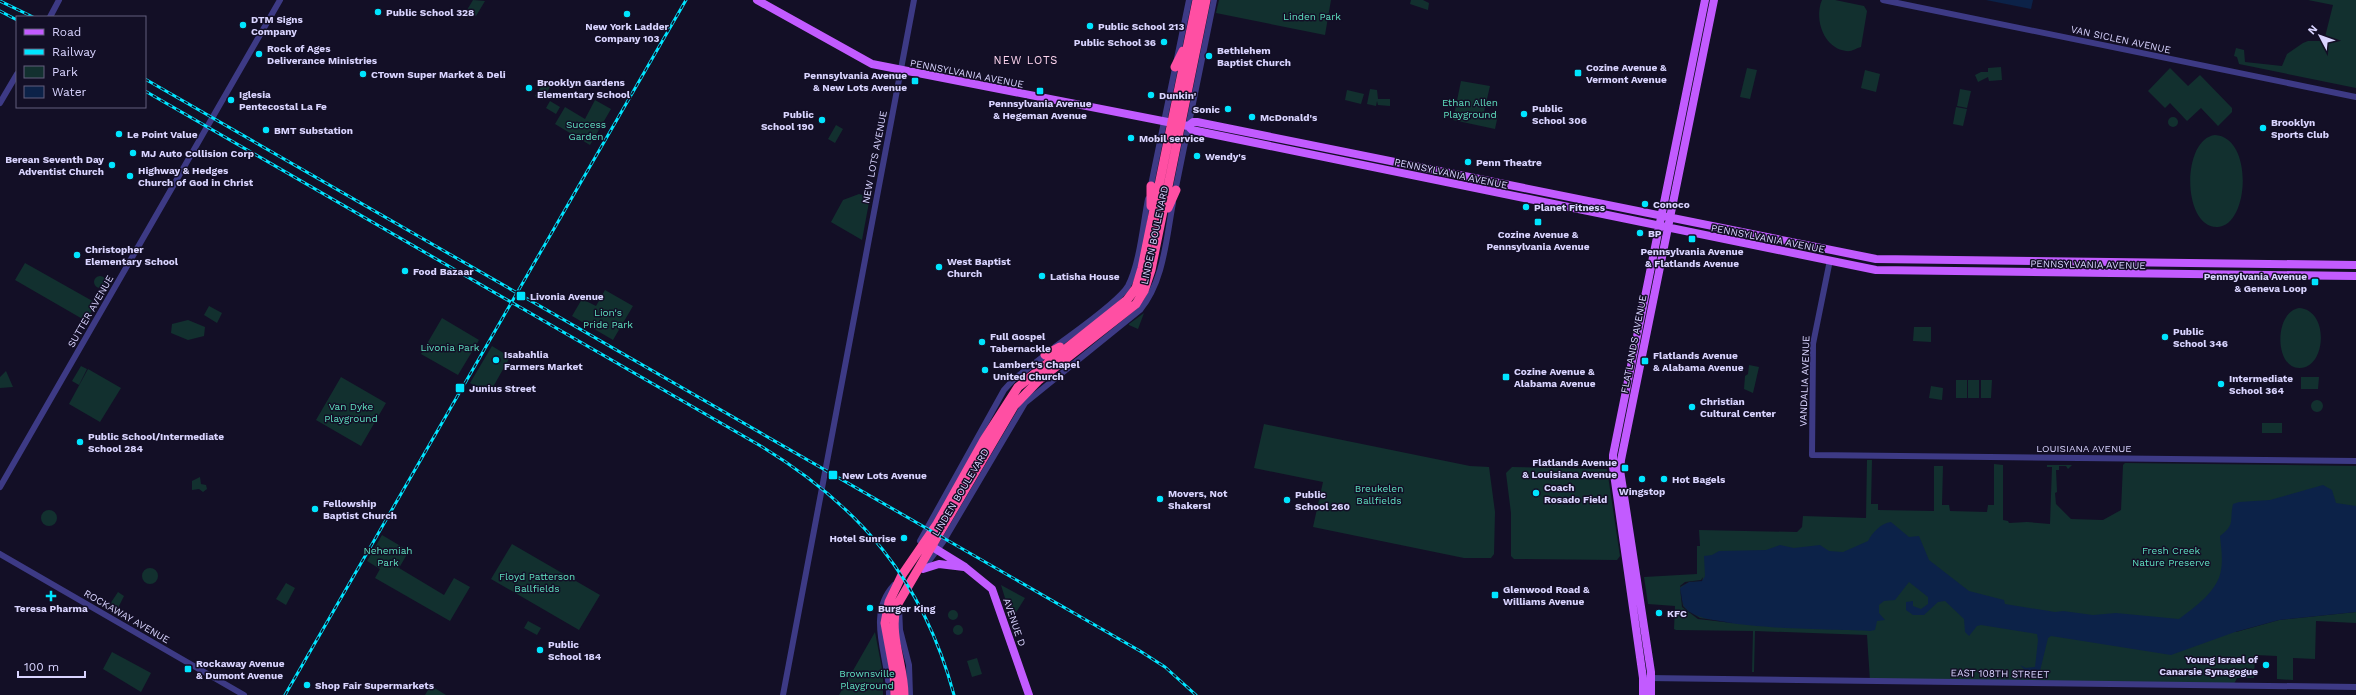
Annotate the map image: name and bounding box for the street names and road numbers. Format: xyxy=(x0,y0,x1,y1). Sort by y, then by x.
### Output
street label: VAN SICLEN AVENUE xyxy=(2070,24,2172,55)
street label: PENNSYLVANIA AVENUE xyxy=(909,57,1025,90)
street label: NEW LOTS AVENUE xyxy=(860,110,889,204)
street label: PENNSYLVANIA AVENUE xyxy=(1393,156,1509,191)
street label: LINDEN BOULEVARD xyxy=(1139,185,1170,285)
street label: PENNSYLVANIA AVENUE xyxy=(1710,222,1826,255)
street label: PENNSYLVANIA AVENUE xyxy=(2030,258,2146,271)
street label: SUTTER AVENUE xyxy=(65,273,116,349)
street label: FLATLANDS AVENUE xyxy=(1619,294,1648,394)
street label: VANDALIA AVENUE xyxy=(1797,335,1812,427)
street label: LOUISIANA AVENUE xyxy=(2036,443,2132,454)
street label: LINDEN BOULEVARD xyxy=(930,446,991,538)
street label: ROCKAWAY AVENUE xyxy=(82,587,171,645)
street label: AVENUE D xyxy=(1001,597,1028,648)
street label: EAST 108TH STREET xyxy=(1951,667,2049,680)

